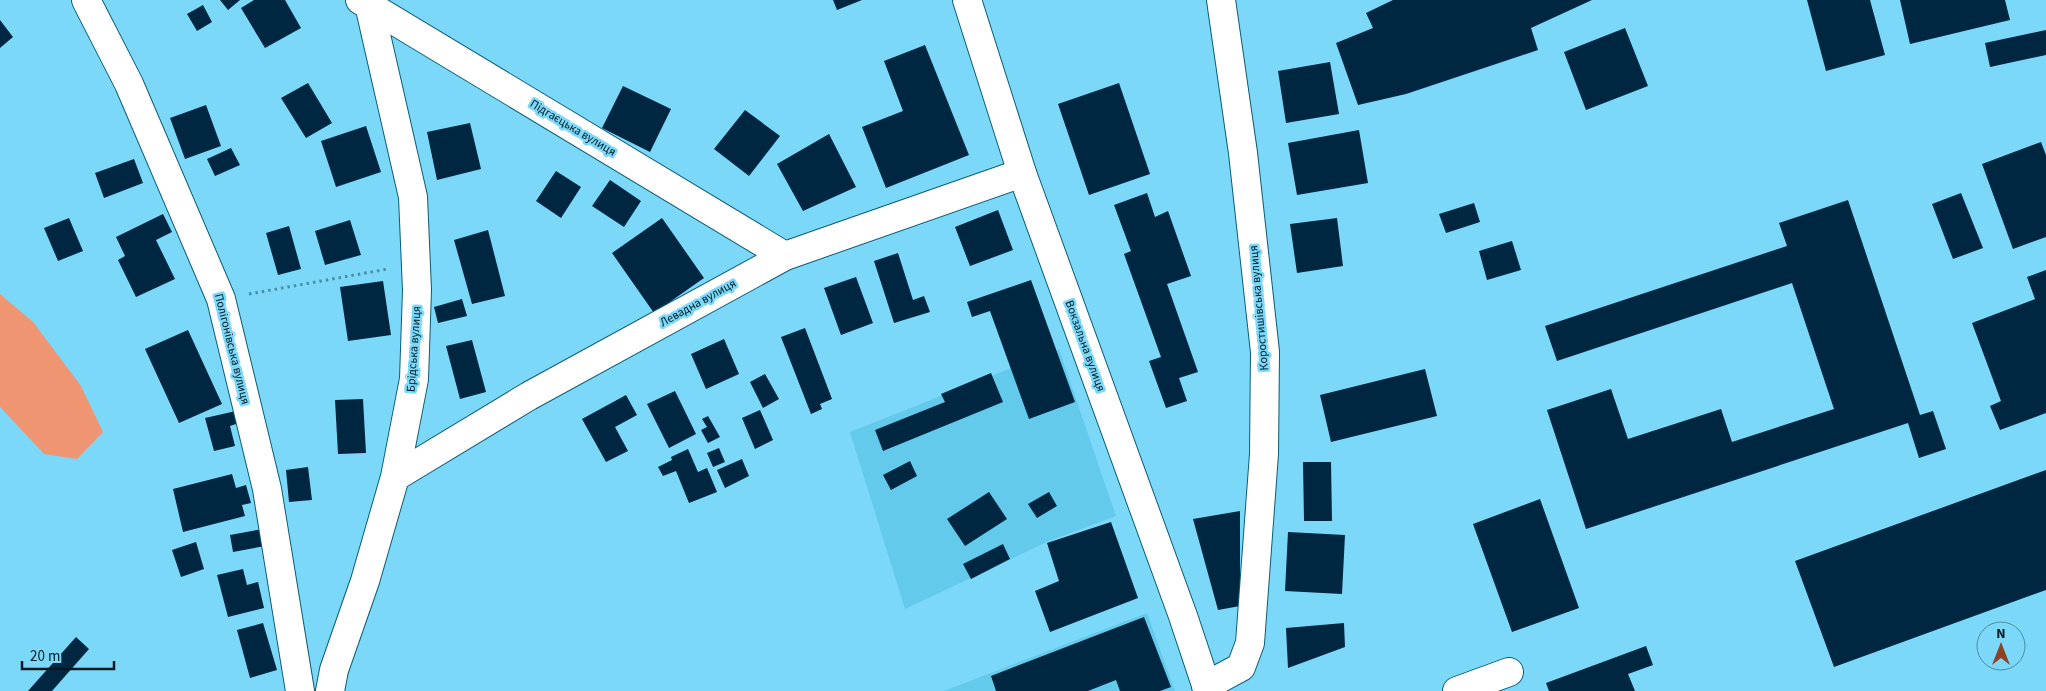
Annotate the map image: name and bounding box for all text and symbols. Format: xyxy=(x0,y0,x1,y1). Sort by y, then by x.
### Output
street label: Підгаєцька вулиця xyxy=(527,96,619,160)
street label: Коростишівська вулиця xyxy=(1245,245,1273,371)
street label: Левадна вулиця xyxy=(657,275,739,331)
street label: Полігонівська вулиця xyxy=(210,292,254,406)
street label: Вокзальна вулиця xyxy=(1061,298,1109,394)
street label: Брідська вулиця xyxy=(403,305,425,393)
north arrow xyxy=(1976,621,2026,671)
text: N xyxy=(1996,624,2006,644)
scale bar xyxy=(22,638,115,670)
text: 20 m xyxy=(30,646,60,667)

